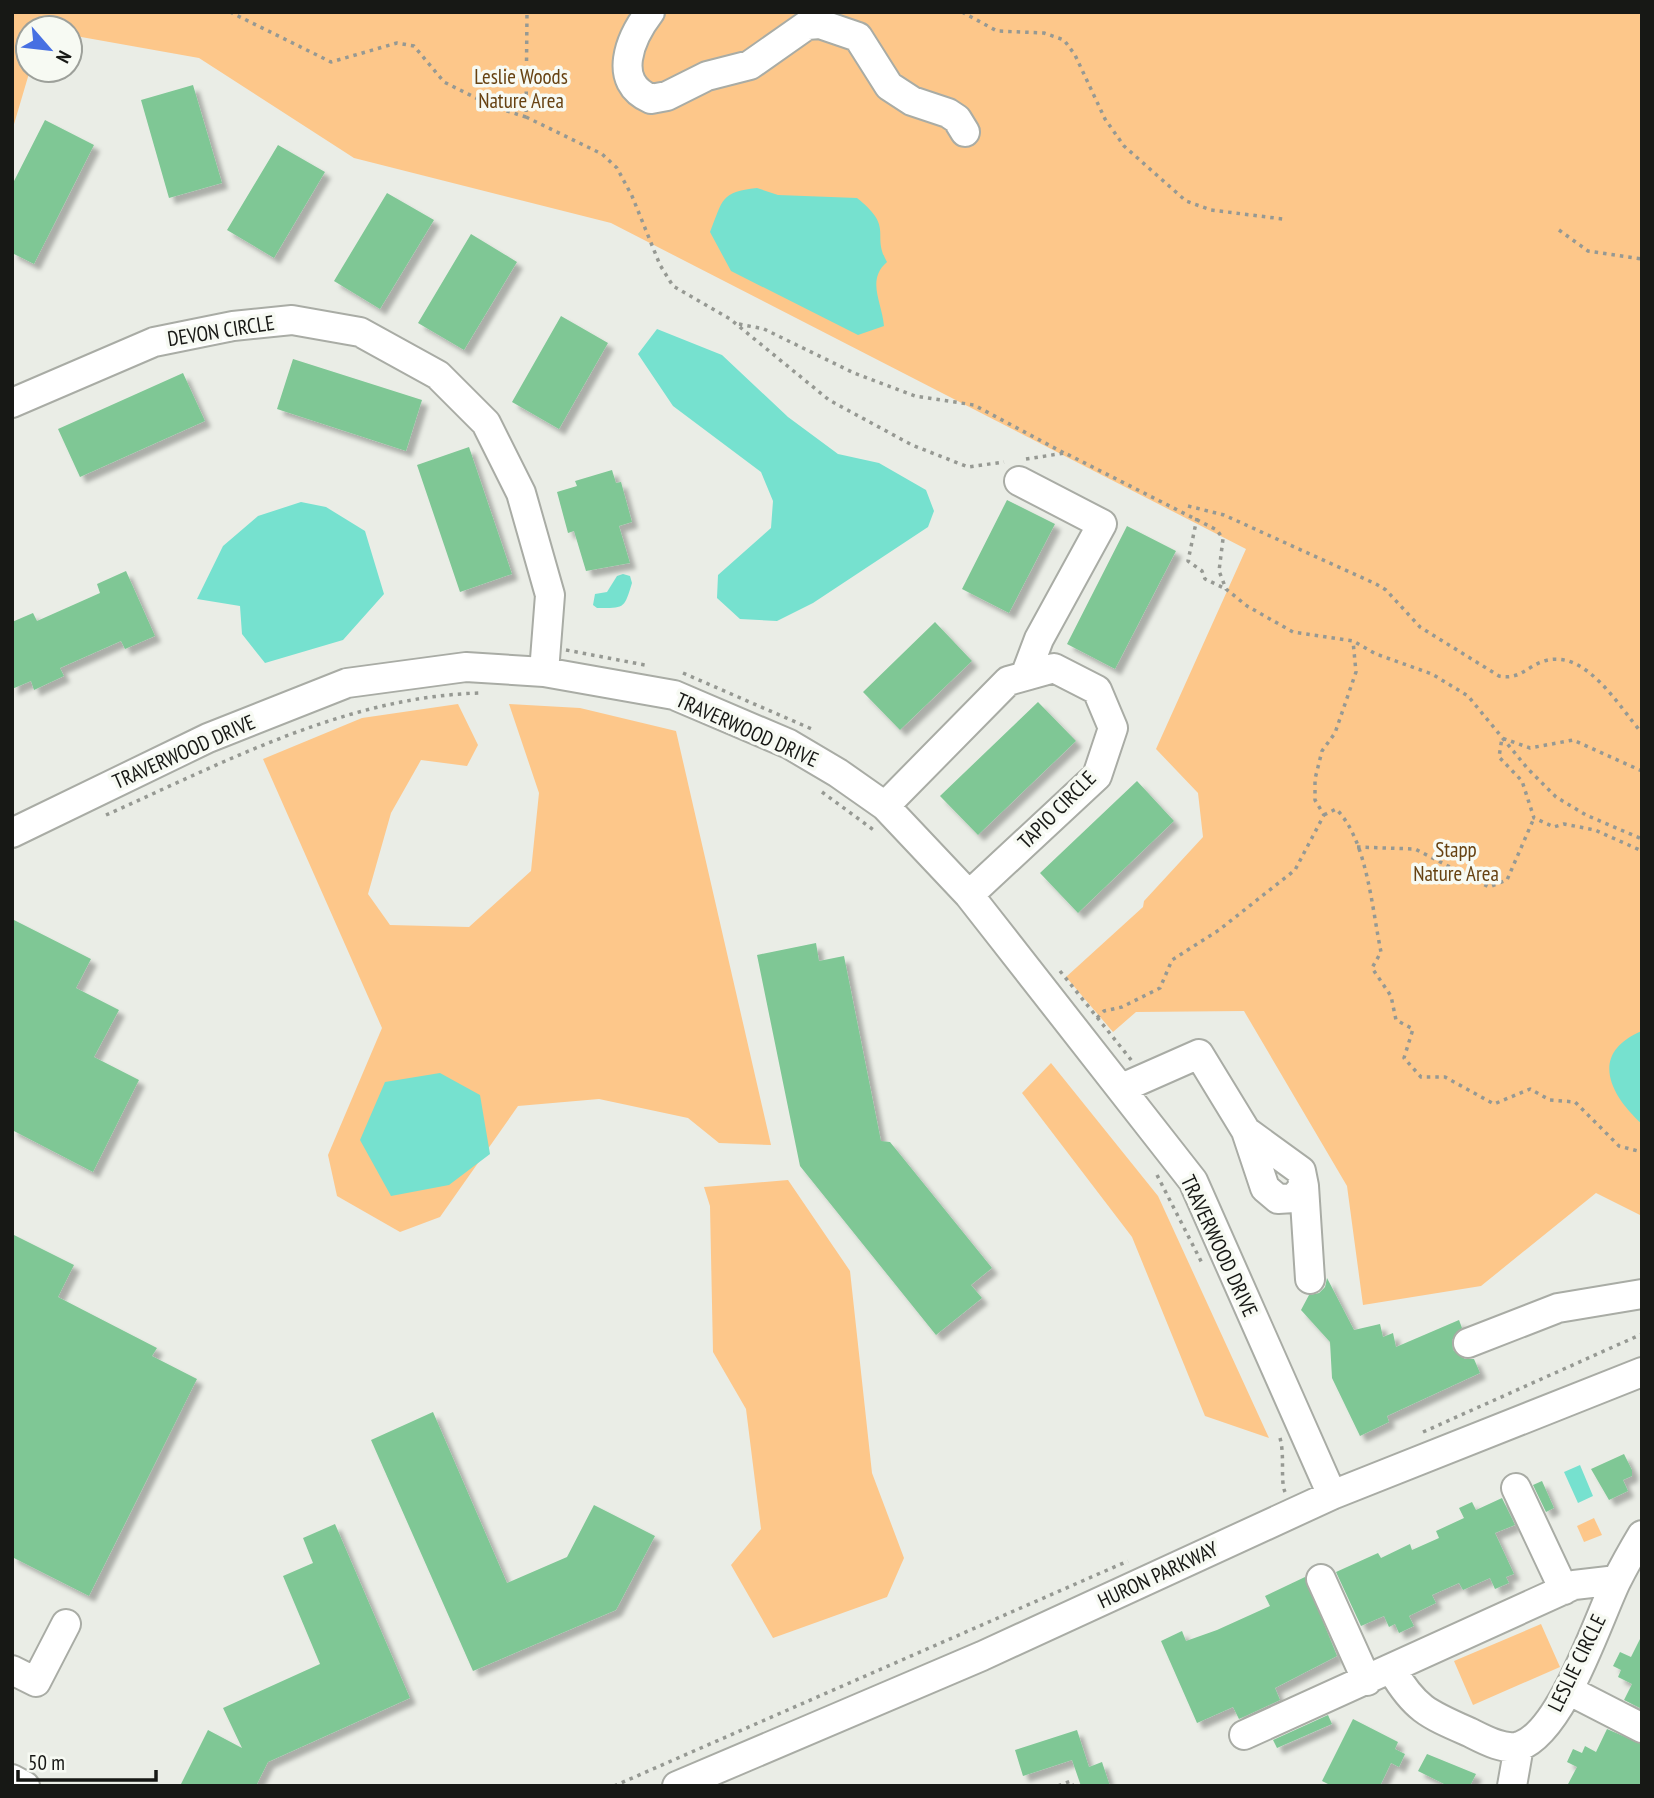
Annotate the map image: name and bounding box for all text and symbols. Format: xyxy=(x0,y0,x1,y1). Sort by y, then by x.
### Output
north arrow xyxy=(14,14,84,84)
text: N xyxy=(51,47,77,67)
park label: Leslie Woods Nature Area xyxy=(474,63,568,114)
street label: DEVON CIRCLE xyxy=(166,309,276,352)
street label: TRAVERWOOD DRIVE xyxy=(672,686,823,773)
street label: TRAVERWOOD DRIVE xyxy=(108,708,259,795)
street label: TAPIO CIRCLE xyxy=(1012,765,1101,854)
park label: Stapp Nature Area xyxy=(1413,836,1499,887)
street label: TRAVERWOOD DRIVE xyxy=(1175,1171,1264,1321)
street label: HURON PARKWAY xyxy=(1093,1535,1223,1614)
street label: LESLIE CIRCLE xyxy=(1541,1610,1612,1716)
scale bar xyxy=(18,1738,156,1782)
text: 50 m xyxy=(28,1749,65,1776)

